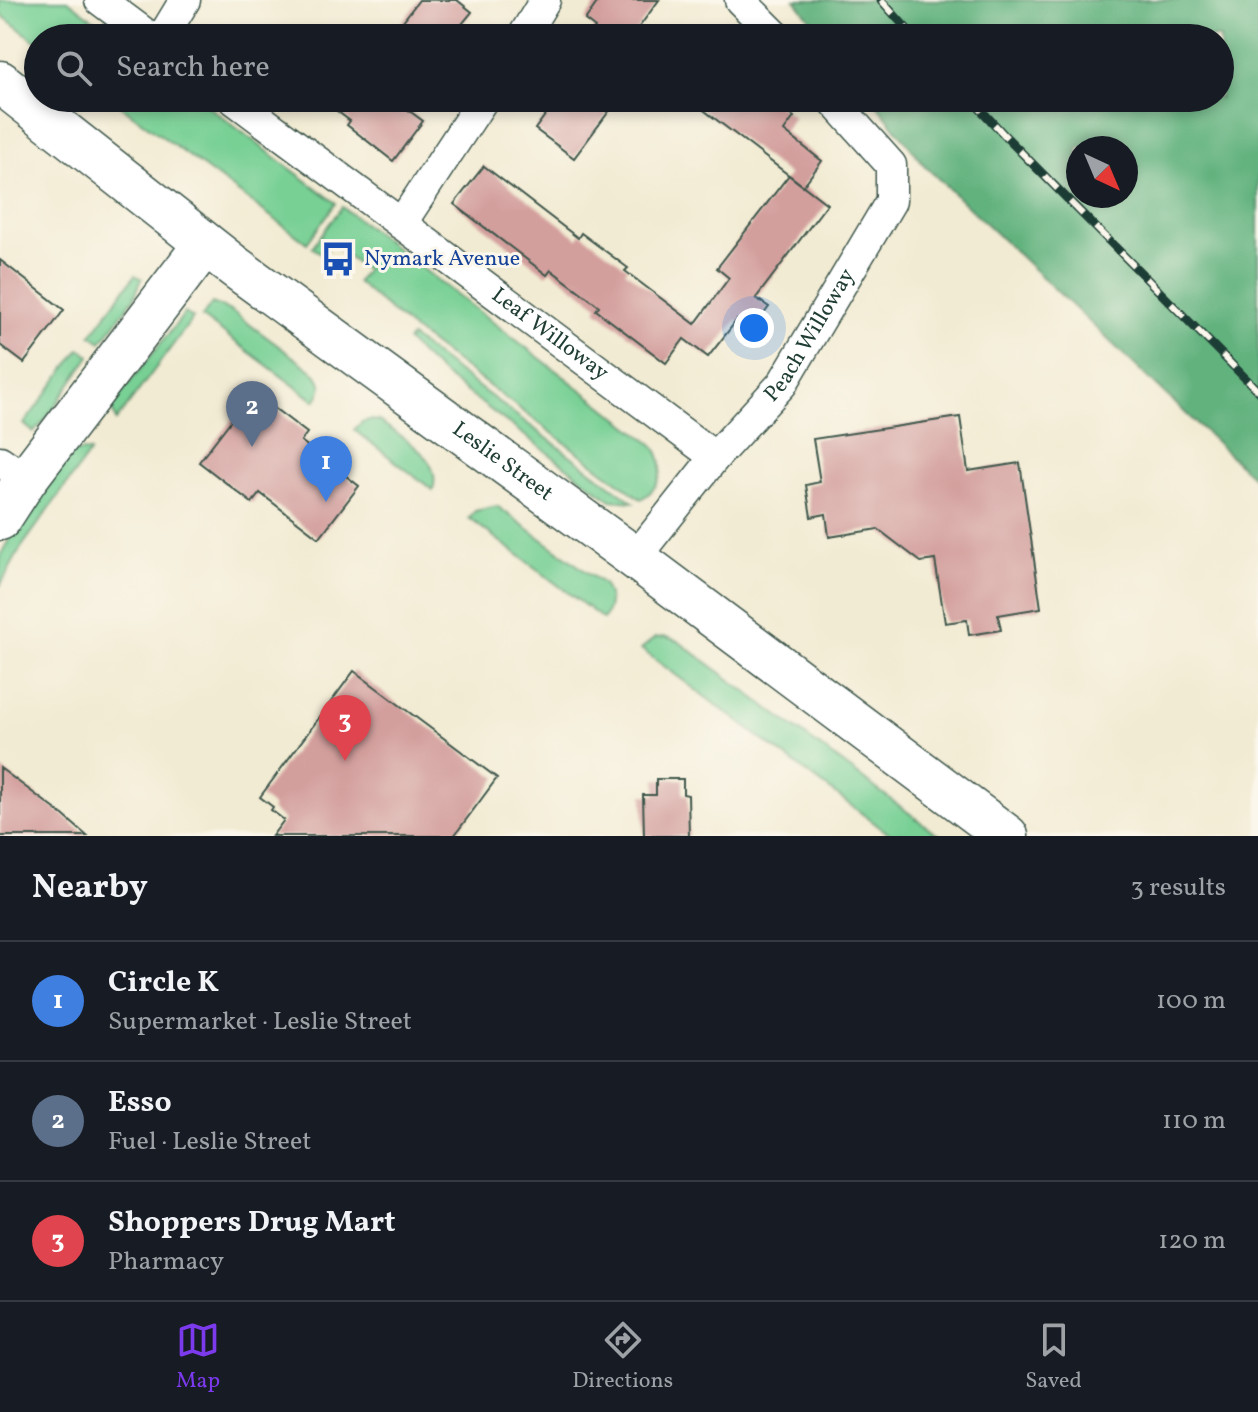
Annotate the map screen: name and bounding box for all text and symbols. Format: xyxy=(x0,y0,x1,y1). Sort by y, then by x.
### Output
search box xyxy=(24,24,1234,112)
icon: search xyxy=(52,46,96,90)
text: Search here xyxy=(116,47,270,89)
north arrow xyxy=(1066,136,1138,208)
bus stop icon: Nymark Avenue xyxy=(319,240,357,278)
place label: Nymark Avenue xyxy=(364,244,520,275)
street label: Peach Willoway xyxy=(757,263,863,409)
street label: Leaf Willoway xyxy=(485,280,615,388)
your location xyxy=(734,308,774,348)
pin: 2 xyxy=(226,381,278,447)
street label: Leslie Street xyxy=(446,414,560,509)
pin: 1 xyxy=(300,436,352,502)
pin: 3 xyxy=(319,695,371,761)
text: Nearby xyxy=(32,865,148,912)
text: 3 results xyxy=(1130,870,1226,906)
text: Circle K xyxy=(108,962,219,1004)
text: 1 xyxy=(53,983,63,1019)
text: 100 m xyxy=(1156,983,1226,1019)
text: Supermarket · Leslie Street xyxy=(108,1004,412,1040)
text: Esso xyxy=(108,1082,172,1124)
text: 2 xyxy=(51,1103,65,1139)
text: 110 m xyxy=(1162,1103,1226,1139)
text: Fuel · Leslie Street xyxy=(108,1124,311,1160)
text: Shoppers Drug Mart xyxy=(108,1202,396,1244)
text: 3 xyxy=(51,1223,65,1259)
text: 120 m xyxy=(1158,1223,1226,1259)
text: Pharmacy xyxy=(108,1244,224,1280)
tab: Map xyxy=(176,1318,220,1397)
tab: Directions xyxy=(572,1318,673,1397)
tab: Saved xyxy=(1025,1318,1082,1397)

